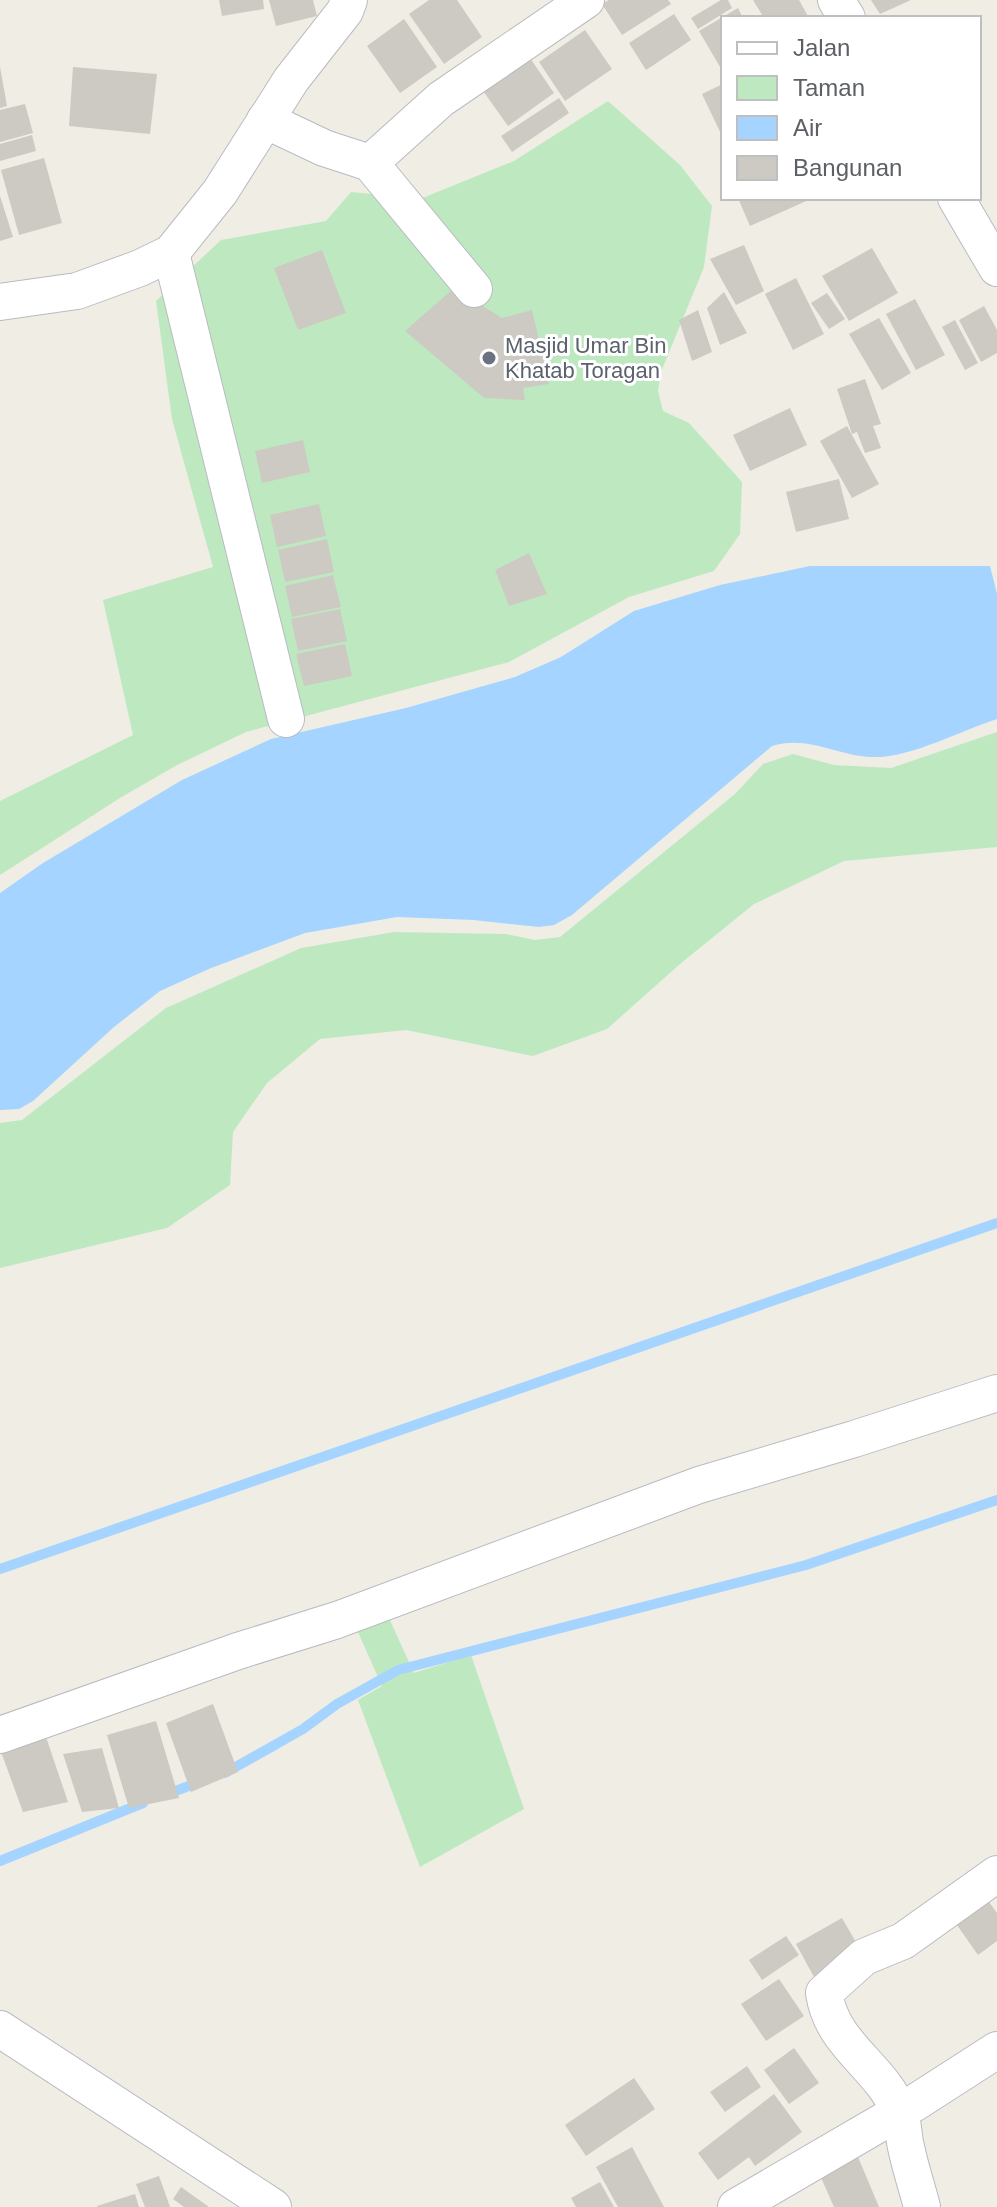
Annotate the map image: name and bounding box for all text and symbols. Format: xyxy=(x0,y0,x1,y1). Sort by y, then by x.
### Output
legend xyxy=(721,16,981,200)
text: Jalan xyxy=(793,34,850,61)
text: Taman xyxy=(793,74,865,101)
text: Air xyxy=(793,114,822,141)
text: Bangunan xyxy=(793,154,902,181)
place label: Masjid Umar Bin Khatab Toragan xyxy=(505,333,666,383)
marker: Masjid Umar Bin Khatab Toragan xyxy=(480,349,498,367)

